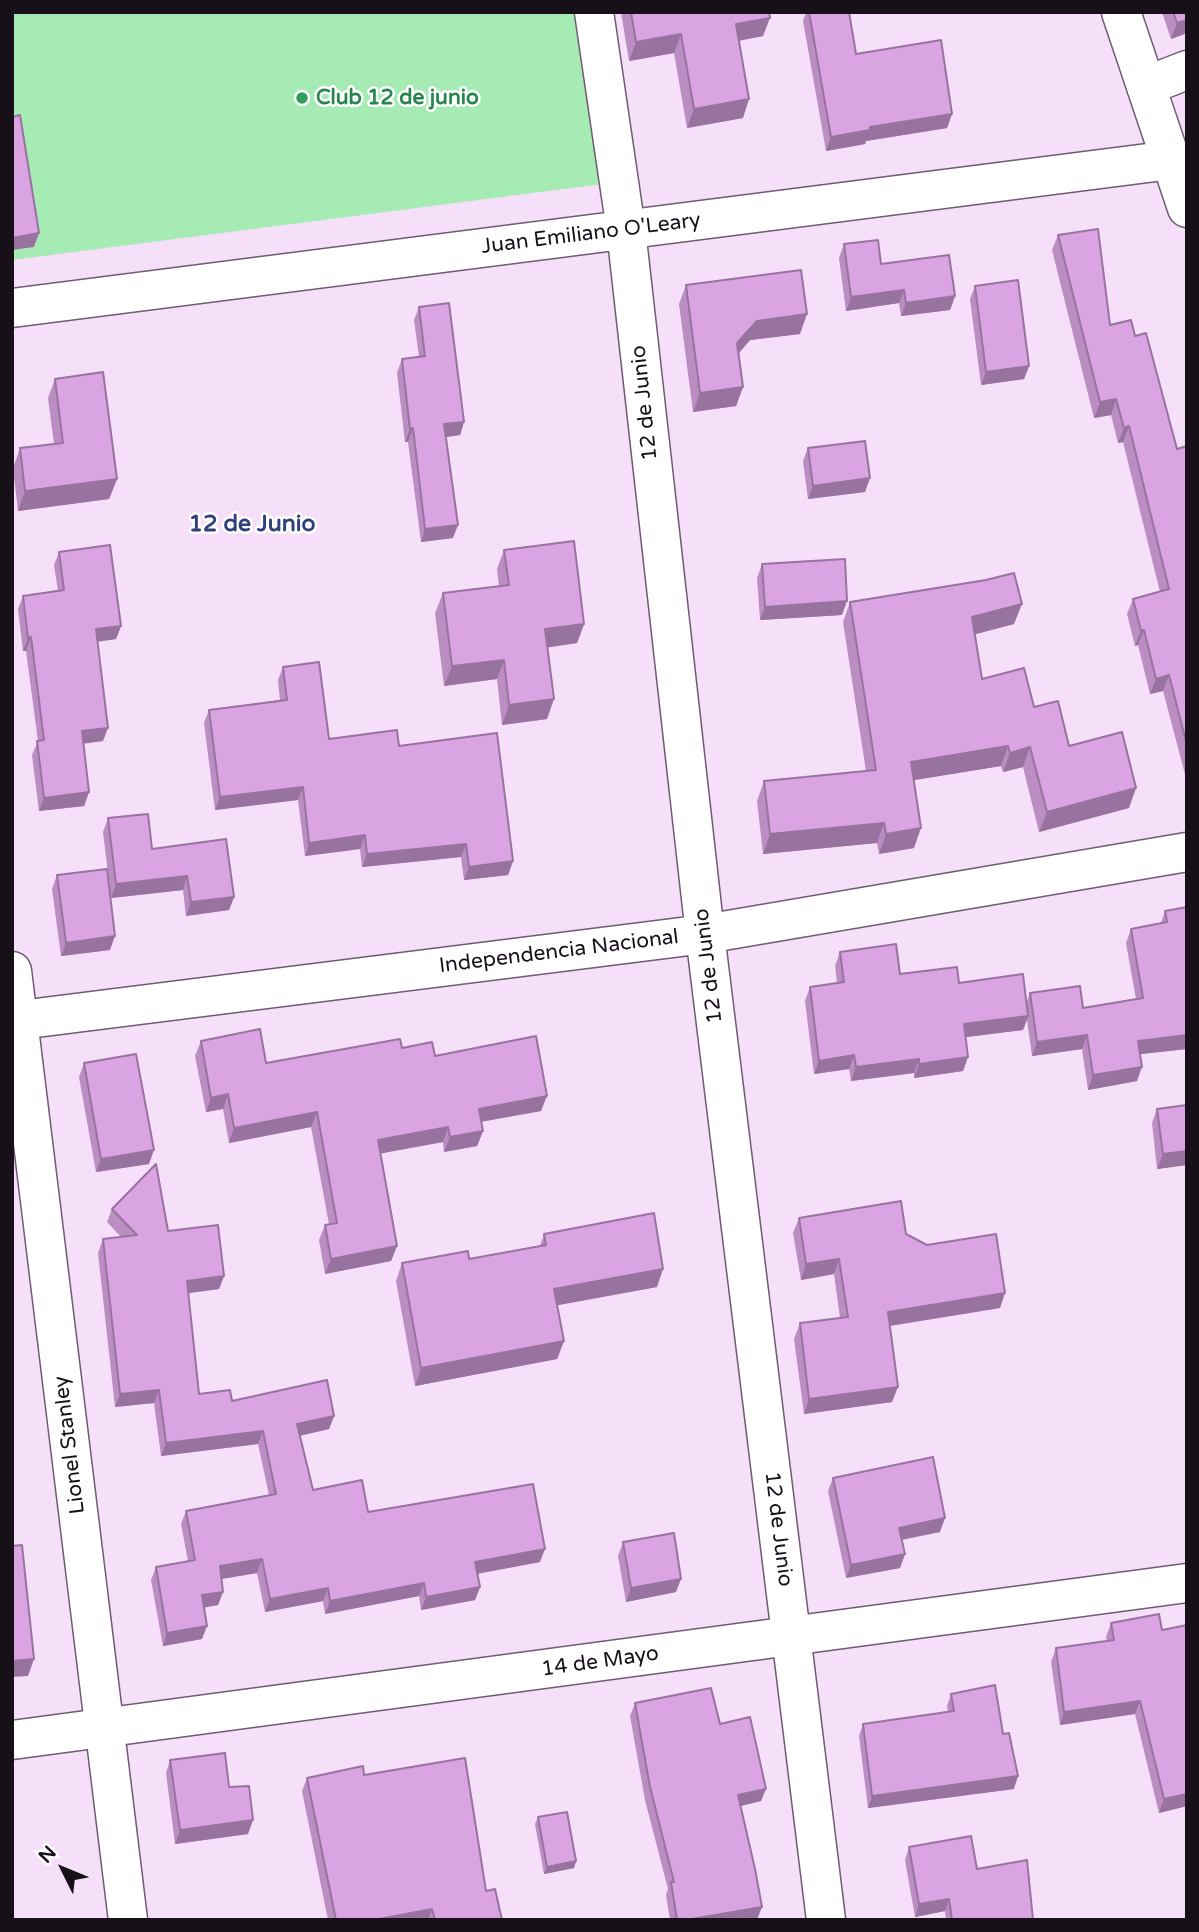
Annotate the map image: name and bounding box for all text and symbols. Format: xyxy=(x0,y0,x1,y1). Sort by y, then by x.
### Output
place label: Club 12 de junio xyxy=(316,85,479,111)
marker: Club 12 de junio xyxy=(294,90,310,106)
street label: Juan Emiliano O'Leary xyxy=(480,208,702,260)
street label: 12 de Junio xyxy=(626,344,664,462)
district label: 12 de Junio xyxy=(189,511,315,539)
street label: 12 de Junio xyxy=(689,907,729,1025)
street label: Independencia Nacional xyxy=(438,925,680,979)
street label: Lionel Stanley xyxy=(49,1375,91,1515)
street label: 12 de Junio xyxy=(758,1470,798,1588)
street label: 14 de Mayo xyxy=(540,1641,660,1683)
north arrow xyxy=(28,1834,98,1904)
text: N xyxy=(34,1842,61,1868)

